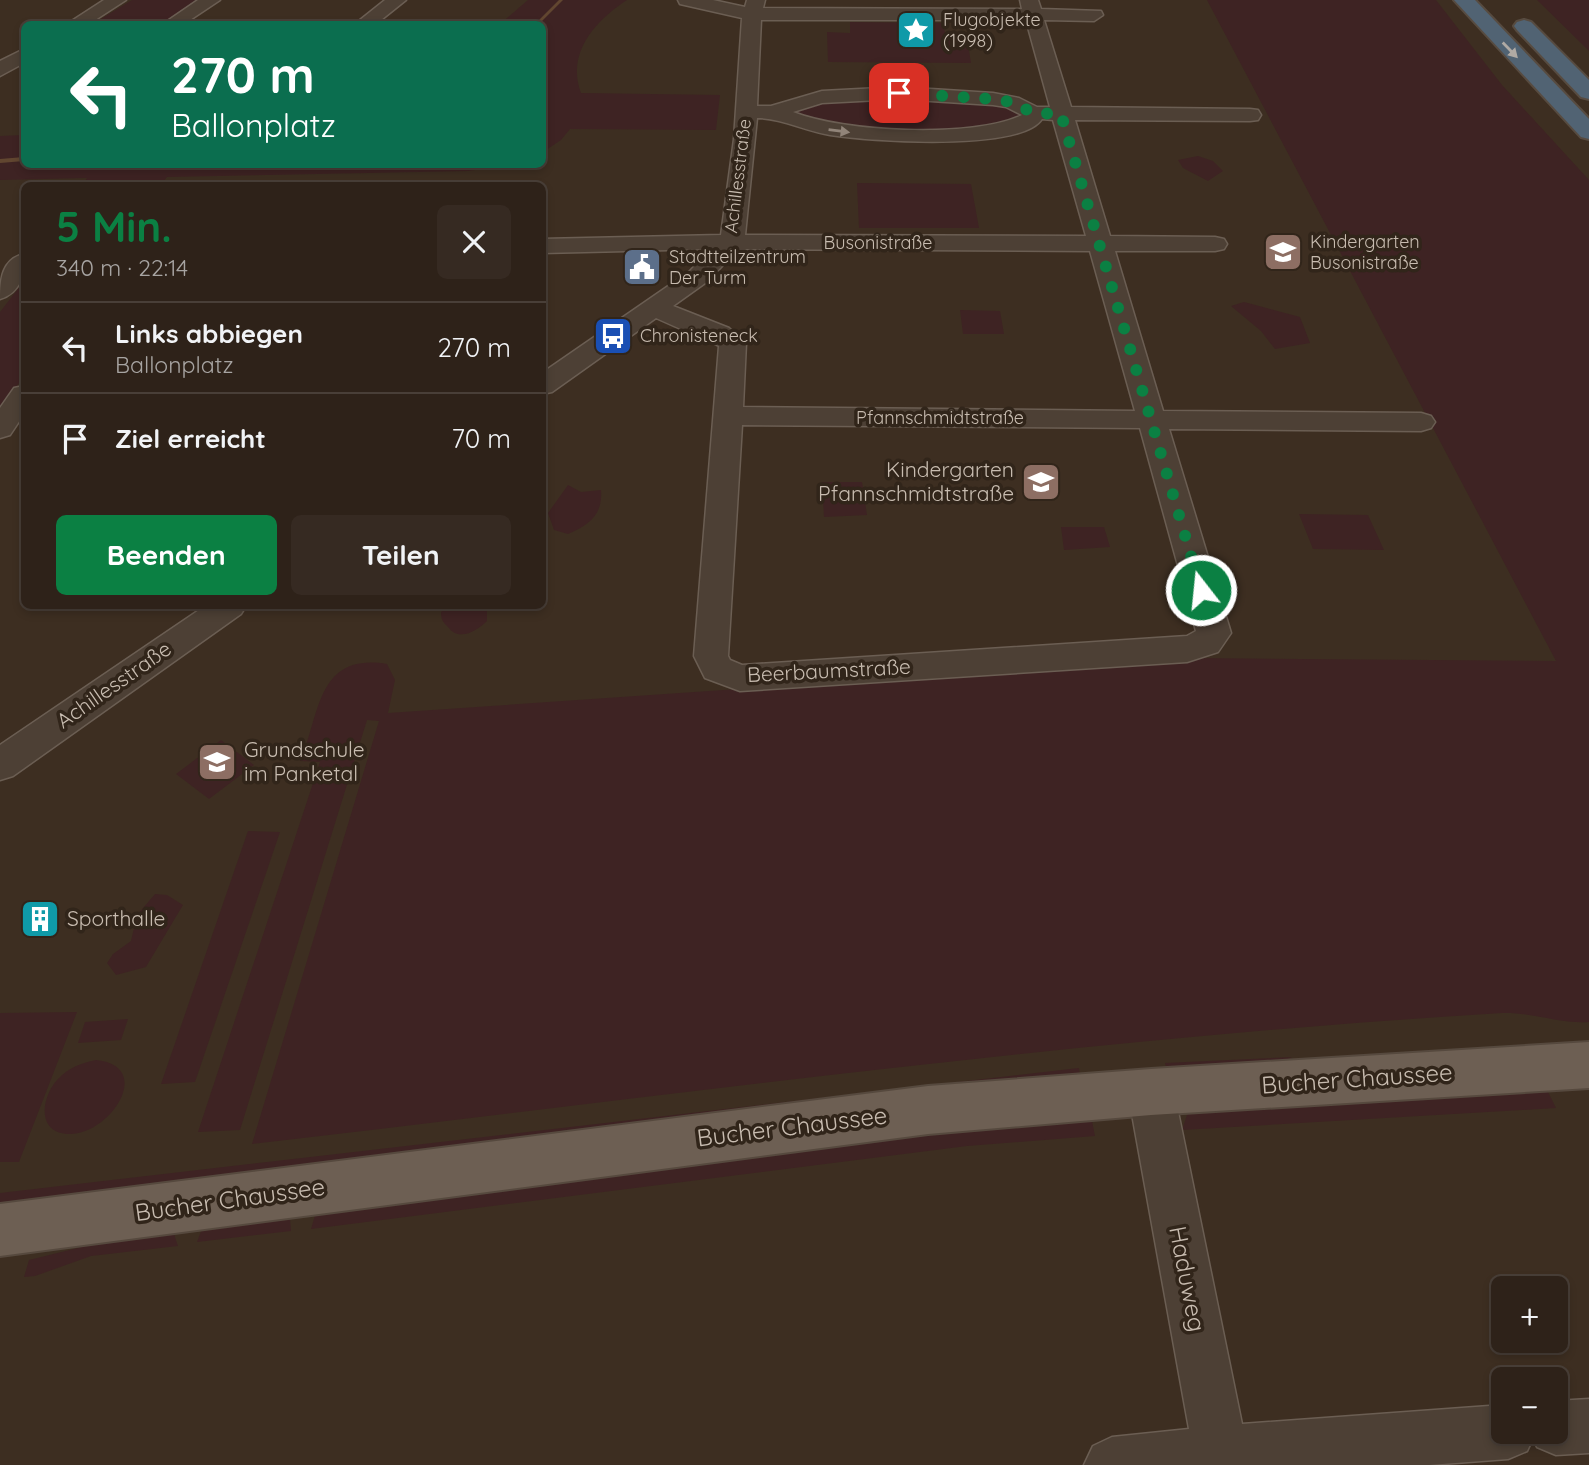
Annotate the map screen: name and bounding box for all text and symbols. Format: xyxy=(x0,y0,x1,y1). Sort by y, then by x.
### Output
place label: Flugobjekte (1998) xyxy=(943,8,1041,52)
place icon: Flugobjekte (1998) xyxy=(895,9,937,51)
one-way arrow xyxy=(1502,41,1518,58)
text: 270 m xyxy=(171,44,315,105)
icon: left xyxy=(56,49,147,140)
pin xyxy=(869,63,929,123)
icon: arrive xyxy=(880,74,918,112)
text: Ballonplatz xyxy=(171,105,336,145)
street label: Achillesstraße xyxy=(719,117,756,234)
one-way arrow xyxy=(828,125,850,136)
text: 5 Min. xyxy=(56,200,172,253)
button: close xyxy=(437,205,511,279)
place label: Kindergarten Busonistraße xyxy=(1310,230,1420,274)
street label: Busonistraße xyxy=(824,231,932,254)
school or university icon: Kindergarten Busonistraße xyxy=(1262,231,1304,273)
place label: Stadtteilzentrum Der Turm xyxy=(669,245,806,289)
public building icon: Stadtteilzentrum Der Turm xyxy=(621,246,663,288)
text: 340 m · 22:14 xyxy=(56,253,188,282)
bus stop icon: Chronisteneck xyxy=(592,315,634,357)
text: Links abbiegen xyxy=(115,317,303,350)
place label: Chronisteneck xyxy=(640,324,758,347)
icon: left xyxy=(56,329,94,367)
text: 270 m xyxy=(437,331,511,364)
text: Ballonplatz xyxy=(115,350,233,379)
street label: Pfannschmidtstraße xyxy=(856,406,1024,429)
icon: arrive xyxy=(56,420,94,458)
text: Ziel erreicht xyxy=(115,422,266,455)
text: 70 m xyxy=(451,422,511,455)
place label: Kindergarten Pfannschmidtstraße xyxy=(818,456,1014,506)
school or university icon: Kindergarten Pfannschmidtstraße xyxy=(1020,461,1062,503)
button: Beenden xyxy=(56,515,277,595)
button: Teilen xyxy=(291,515,511,595)
position arrow xyxy=(1164,553,1238,627)
street label: Achillesstraße xyxy=(51,635,176,733)
street label: Beerbaumstraße xyxy=(746,653,911,687)
place label: Grundschule im Panketal xyxy=(244,736,365,786)
school or university icon: Grundschule im Panketal xyxy=(196,741,238,783)
building icon: Sporthalle xyxy=(19,898,61,940)
place label: Sporthalle xyxy=(67,905,165,931)
street label: Bucher Chaussee xyxy=(1260,1056,1454,1100)
street label: Bucher Chaussee xyxy=(695,1099,889,1153)
street label: Bucher Chaussee xyxy=(133,1171,327,1227)
street label: Haduweg xyxy=(1163,1223,1213,1334)
map controls xyxy=(1491,1276,1568,1444)
button: + xyxy=(1491,1276,1568,1353)
button: − xyxy=(1491,1367,1568,1444)

